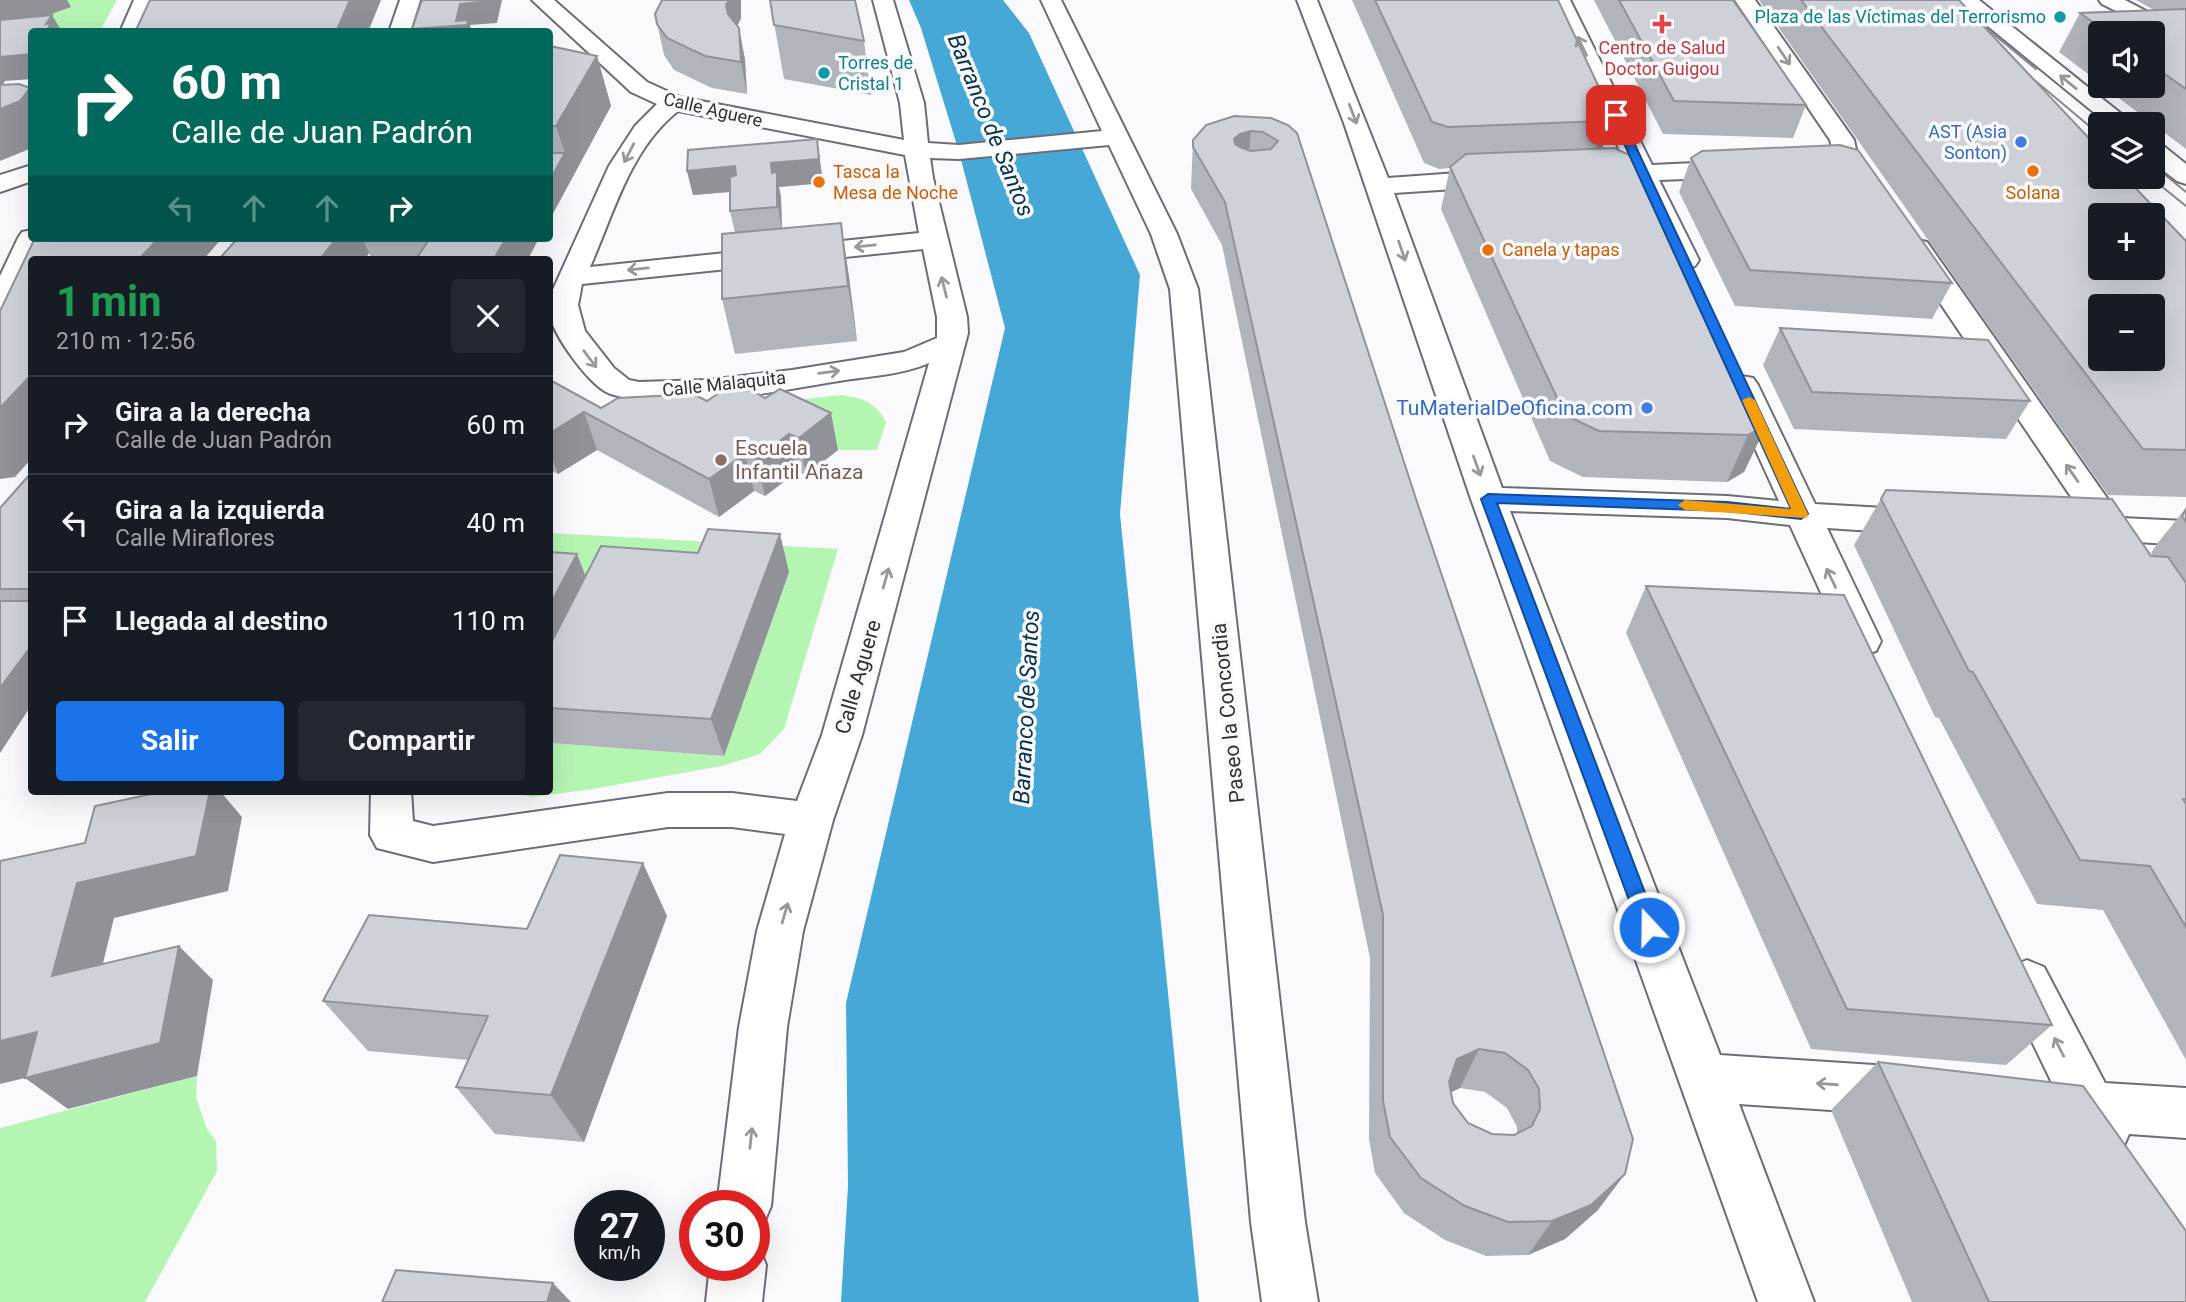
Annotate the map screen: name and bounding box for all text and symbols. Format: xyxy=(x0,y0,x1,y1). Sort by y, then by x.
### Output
place label: Plaza de las Víctimas del Terrorismo xyxy=(1755,6,2046,27)
marker: Plaza de las Víctimas del Terrorismo xyxy=(2052,9,2068,25)
marker: Centro de Salud Doctor Guigou xyxy=(1652,14,1672,34)
map controls xyxy=(2088,21,2165,371)
button: sound xyxy=(2088,21,2165,98)
water label: Barranco de Santos xyxy=(942,30,1039,220)
one-way arrow xyxy=(1575,36,1589,57)
place label: Centro de Salud Doctor Guigou xyxy=(1599,37,1725,79)
one-way arrow xyxy=(1777,46,1791,65)
place label: Torres de Cristal 1 xyxy=(838,52,913,94)
text: 60 m xyxy=(171,54,282,111)
icon: right xyxy=(56,56,147,147)
marker: Torres de Cristal 1 xyxy=(816,65,832,81)
one-way arrow xyxy=(2060,74,2078,89)
pin xyxy=(1586,85,1646,145)
street label: Calle Aguere xyxy=(662,88,765,131)
icon: arrive xyxy=(1597,96,1635,134)
one-way arrow xyxy=(1347,103,1360,125)
button: layers xyxy=(2088,112,2165,189)
text: Calle de Juan Padrón xyxy=(171,113,473,151)
place label: AST (Asia Sonton) xyxy=(1928,121,2007,164)
marker: AST (Asia Sonton) xyxy=(2013,134,2029,150)
one-way arrow xyxy=(621,143,635,163)
place label: Tasca la Mesa de Noche xyxy=(833,161,958,203)
marker: Solana xyxy=(2025,163,2041,179)
marker: Tasca la Mesa de Noche xyxy=(811,174,827,190)
place label: Solana xyxy=(2006,182,2060,203)
icon: left xyxy=(162,189,200,227)
icon: ahead xyxy=(235,189,273,227)
icon: ahead xyxy=(308,189,346,227)
icon: right xyxy=(381,189,419,227)
button: + xyxy=(2088,203,2165,280)
place label: Canela y tapas xyxy=(1502,239,1619,260)
one-way arrow xyxy=(854,240,877,253)
one-way arrow xyxy=(1397,240,1409,262)
marker: Canela y tapas xyxy=(1480,242,1496,258)
one-way arrow xyxy=(628,263,650,276)
one-way arrow xyxy=(937,276,950,299)
text: 1 min xyxy=(56,277,162,326)
button: close xyxy=(451,279,525,353)
button: − xyxy=(2088,294,2165,371)
text: 210 m · 12:56 xyxy=(56,328,195,355)
one-way arrow xyxy=(583,349,598,368)
one-way arrow xyxy=(817,365,840,378)
street label: Calle Malaquita xyxy=(661,367,787,400)
place label: TuMaterialDeOficina.com xyxy=(1396,396,1633,420)
text: Gira a la derecha xyxy=(115,397,311,427)
marker: TuMaterialDeOficina.com xyxy=(1639,400,1655,416)
icon: right xyxy=(56,406,94,444)
text: 60 m xyxy=(467,410,525,440)
text: Calle de Juan Padrón xyxy=(115,427,332,454)
place label: Escuela Infantil Añaza xyxy=(735,436,863,484)
marker: Escuela Infantil Añaza xyxy=(713,452,729,468)
one-way arrow xyxy=(1472,455,1484,477)
one-way arrow xyxy=(2065,464,2079,483)
text: Gira a la izquierda xyxy=(115,495,325,525)
icon: left xyxy=(56,504,94,542)
text: 40 m xyxy=(467,508,525,538)
text: Calle Miraflores xyxy=(115,525,275,552)
one-way arrow xyxy=(880,567,893,589)
one-way arrow xyxy=(1824,568,1838,589)
icon: arrive xyxy=(56,602,94,640)
text: Llegada al destino xyxy=(115,606,328,636)
text: 110 m xyxy=(452,606,525,636)
water label: Barranco de Santos xyxy=(1008,609,1045,805)
street label: Calle Aguere xyxy=(830,617,886,737)
street label: Paseo la Concordia xyxy=(1207,622,1249,804)
button: Salir xyxy=(56,701,284,781)
button: Compartir xyxy=(298,701,525,781)
position arrow xyxy=(1612,890,1686,964)
one-way arrow xyxy=(779,902,792,924)
one-way arrow xyxy=(2052,1037,2066,1058)
one-way arrow xyxy=(1817,1077,1839,1090)
one-way arrow xyxy=(745,1127,758,1150)
speed limit sign: 30 xyxy=(679,1190,770,1281)
text: 27 xyxy=(599,1206,640,1247)
text: km/h xyxy=(598,1242,641,1263)

